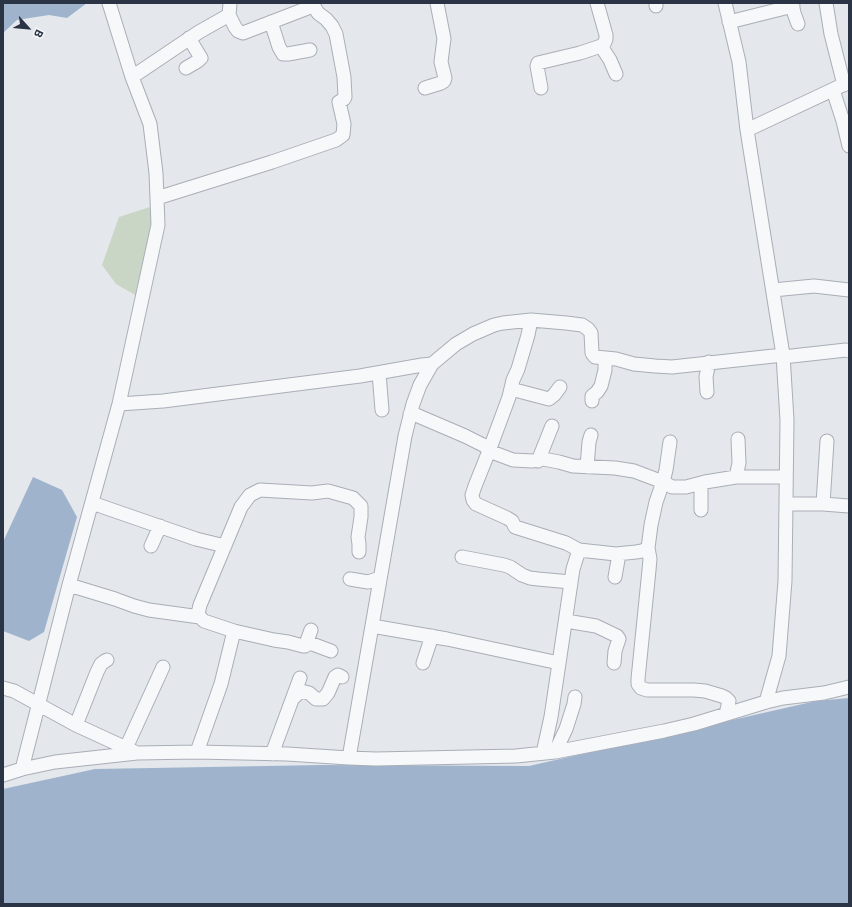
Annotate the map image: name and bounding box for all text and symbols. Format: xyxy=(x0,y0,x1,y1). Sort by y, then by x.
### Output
north arrow xyxy=(8,8,48,48)
text: B xyxy=(31,27,47,40)

